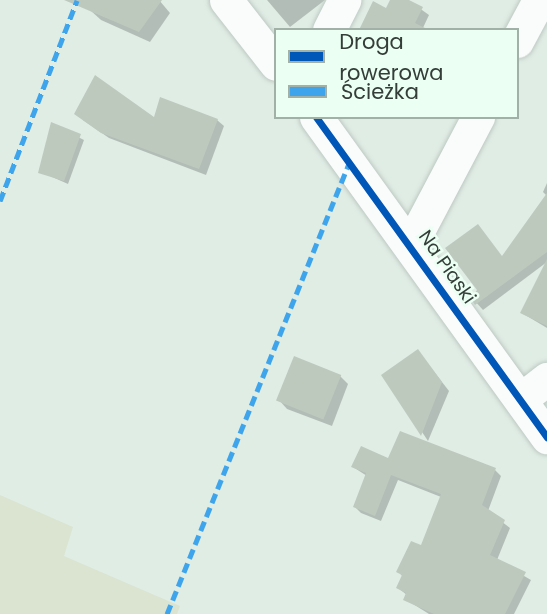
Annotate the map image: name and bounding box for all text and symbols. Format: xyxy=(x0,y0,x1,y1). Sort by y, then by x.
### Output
text: Droga rowerowa xyxy=(339,27,443,87)
legend xyxy=(274,28,519,119)
text: Ścieżka xyxy=(341,77,419,106)
street label: Na Piaski xyxy=(414,226,480,308)

